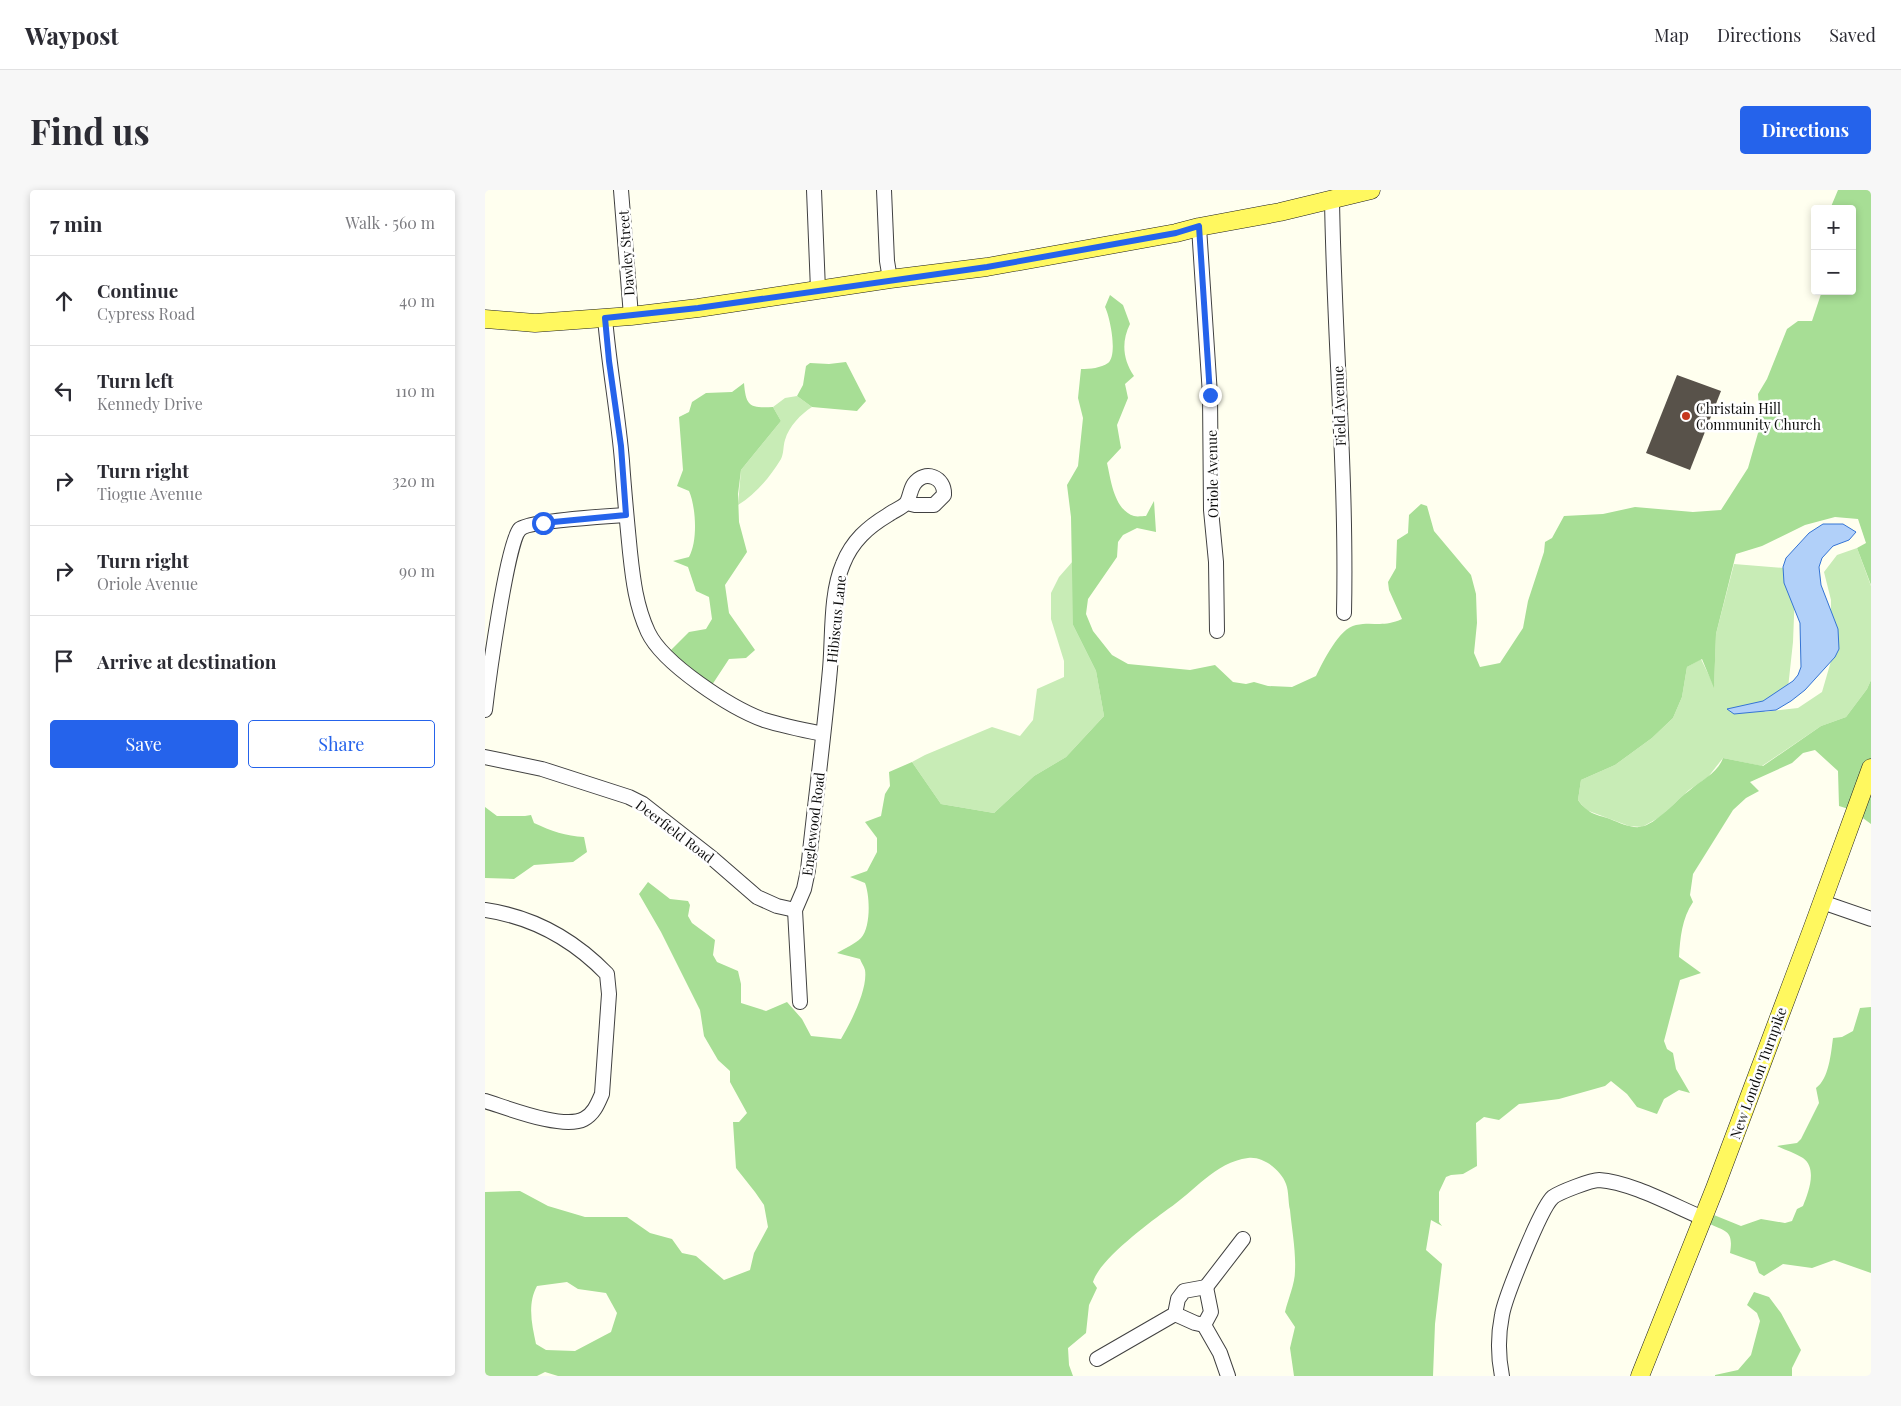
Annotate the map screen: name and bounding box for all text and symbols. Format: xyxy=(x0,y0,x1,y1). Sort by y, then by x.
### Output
text: Waypost xyxy=(25,19,119,51)
text: Map xyxy=(1654,23,1689,47)
text: Directions xyxy=(1717,23,1801,47)
text: Saved xyxy=(1829,23,1876,47)
button: Directions xyxy=(1740,106,1871,154)
text: Find us xyxy=(30,107,150,154)
map controls xyxy=(1811,205,1856,295)
button: + xyxy=(1811,205,1856,250)
street label: Dawley Street xyxy=(613,208,638,297)
text: 7 min xyxy=(50,209,103,237)
text: Walk · 560 m xyxy=(345,212,435,233)
button: − xyxy=(1811,250,1856,295)
text: Continue xyxy=(97,277,178,303)
icon: ahead xyxy=(50,287,78,315)
text: 40 m xyxy=(399,290,435,311)
text: Cypress Road xyxy=(97,303,195,324)
street label: Field Avenue xyxy=(1328,366,1350,446)
text: Turn left xyxy=(97,367,174,393)
icon: left xyxy=(50,377,78,405)
text: 110 m xyxy=(395,380,435,401)
route end xyxy=(1199,384,1222,407)
text: Kennedy Drive xyxy=(97,393,203,414)
place label: Christain Hill Community Church xyxy=(1696,399,1822,434)
marker: Christain Hill Community Church xyxy=(1680,410,1692,422)
street label: Oriole Avenue xyxy=(1202,430,1222,518)
text: Turn right xyxy=(97,457,189,483)
icon: right xyxy=(50,467,78,495)
text: 320 m xyxy=(392,470,435,491)
text: Tiogue Avenue xyxy=(97,483,202,504)
route start xyxy=(532,512,555,535)
text: Turn right xyxy=(97,547,189,573)
icon: right xyxy=(50,557,78,585)
text: 90 m xyxy=(399,560,435,581)
text: Oriole Avenue xyxy=(97,573,198,594)
street label: Hibiscus Lane xyxy=(822,574,850,664)
icon: arrive xyxy=(50,647,78,675)
text: Arrive at destination xyxy=(97,648,277,674)
button: Save xyxy=(50,720,238,768)
button: Share xyxy=(248,720,435,768)
street label: Englewood Road xyxy=(797,771,829,877)
street label: Deerfield Road xyxy=(632,795,718,867)
street label: New London Turnpike xyxy=(1725,1004,1791,1142)

